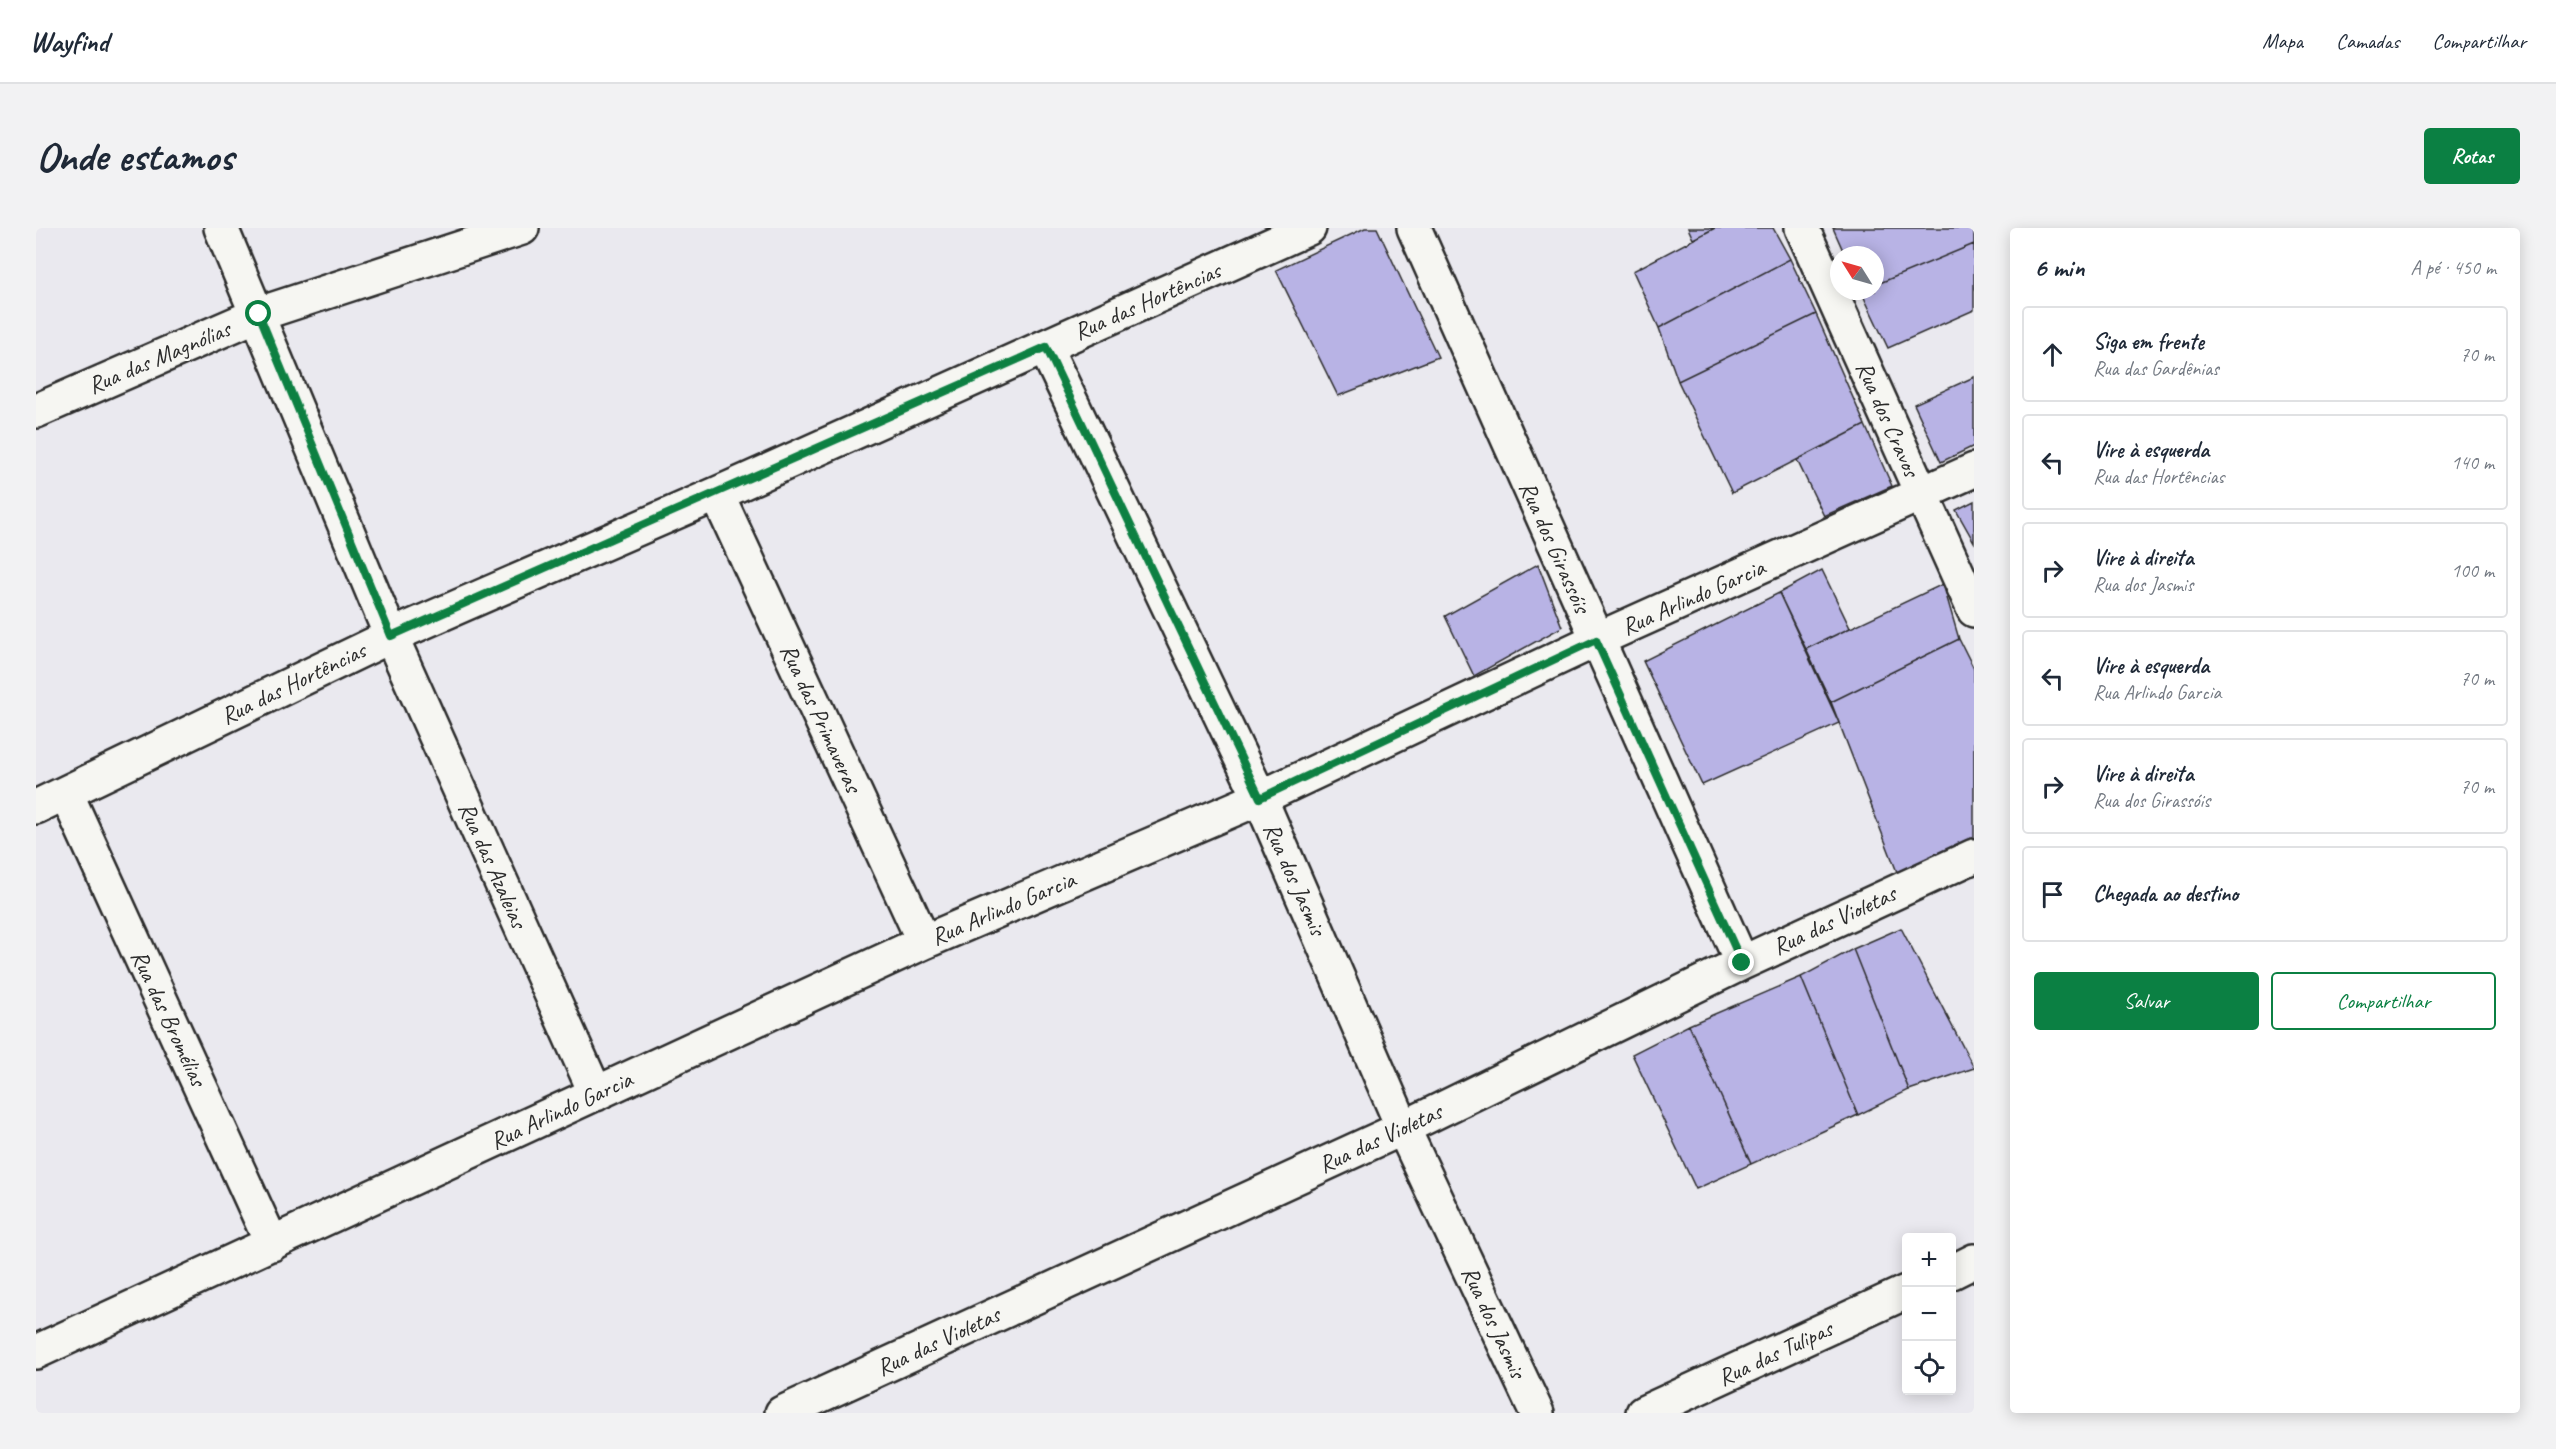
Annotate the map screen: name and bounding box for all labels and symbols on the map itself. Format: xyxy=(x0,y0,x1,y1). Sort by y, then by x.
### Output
north arrow xyxy=(1830,246,1884,300)
street label: Rua das Hortências xyxy=(1069,255,1227,347)
route start xyxy=(245,300,271,326)
street label: Rua das Magnólias xyxy=(83,313,236,400)
street label: Rua dos Cravos xyxy=(1849,357,1927,483)
street label: Rua dos Girassóis xyxy=(1513,477,1598,620)
street label: Rua Arlindo Garcia xyxy=(1617,551,1771,642)
street label: Rua das Hortências xyxy=(216,634,372,731)
street label: Rua das Primaveras xyxy=(774,639,870,799)
street label: Rua das Azaleias xyxy=(452,797,535,934)
street label: Rua dos Jasmis xyxy=(1257,818,1334,942)
street label: Rua Arlindo Garcia xyxy=(926,864,1081,952)
street label: Rua das Violetas xyxy=(1767,878,1902,962)
street label: Rua das Bromélias xyxy=(124,945,214,1093)
route end xyxy=(1728,949,1754,975)
street label: Rua Arlindo Garcia xyxy=(485,1063,638,1156)
street label: Rua das Violetas xyxy=(1313,1096,1448,1180)
street label: Rua dos Jasmis xyxy=(1455,1261,1534,1384)
street label: Rua das Violetas xyxy=(871,1299,1006,1383)
street label: Rua das Tulipas xyxy=(1713,1313,1839,1393)

